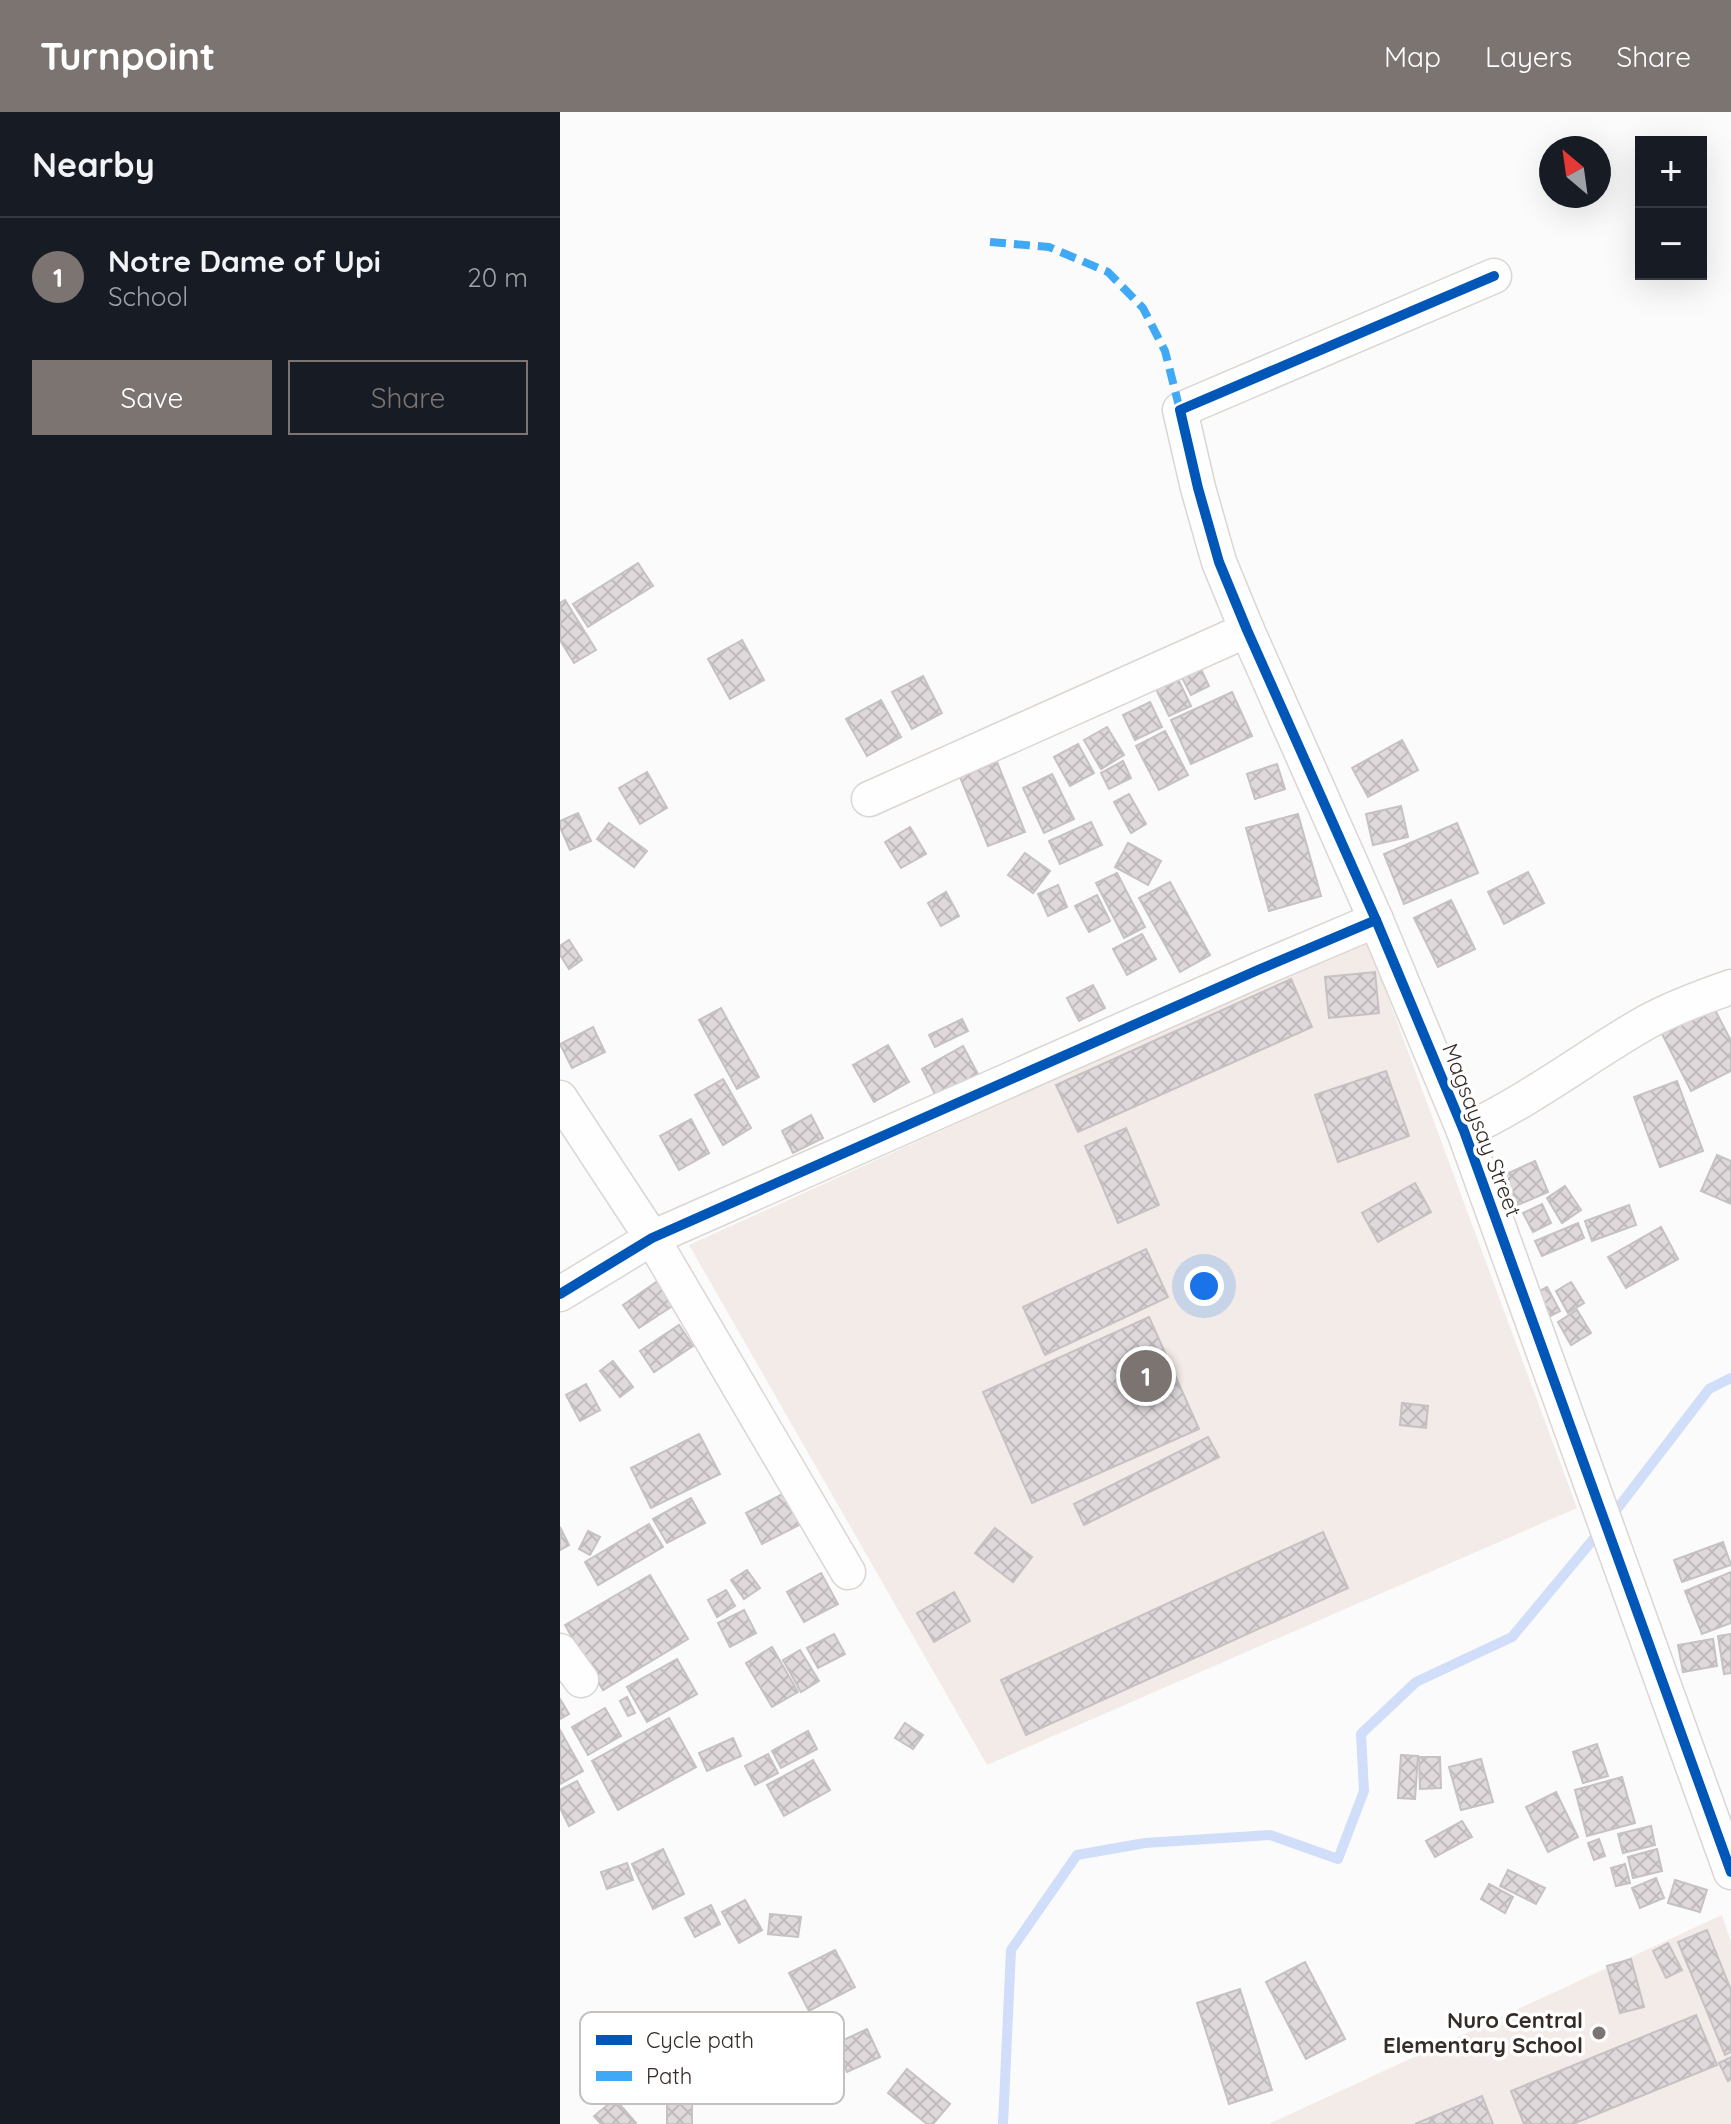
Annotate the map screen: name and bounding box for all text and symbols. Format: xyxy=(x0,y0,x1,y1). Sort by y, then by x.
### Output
text: Turnpoint xyxy=(40,32,215,80)
text: Map xyxy=(1384,39,1441,74)
text: Layers xyxy=(1485,39,1572,74)
text: Share xyxy=(1616,39,1691,74)
north arrow xyxy=(1539,136,1611,208)
map controls xyxy=(1635,136,1707,280)
button: + xyxy=(1635,136,1707,208)
text: Nearby xyxy=(32,143,155,186)
button: − xyxy=(1635,208,1707,280)
text: Notre Dame of Upi xyxy=(108,242,381,280)
text: 1 xyxy=(53,261,63,294)
text: 20 m xyxy=(467,261,528,294)
text: School xyxy=(108,280,188,313)
button: Save xyxy=(32,360,272,435)
button: Share xyxy=(288,360,528,435)
street label: Magsaysay Street xyxy=(1436,1039,1528,1221)
your location xyxy=(1184,1266,1224,1306)
pin: 1 xyxy=(1120,1346,1172,1406)
place label: Nuro Central Elementary School xyxy=(1383,2006,1583,2059)
legend xyxy=(580,2012,844,2104)
marker: Nuro Central Elementary School xyxy=(1590,2024,1608,2042)
text: Cycle path xyxy=(646,2026,754,2054)
text: Path xyxy=(646,2062,692,2090)

